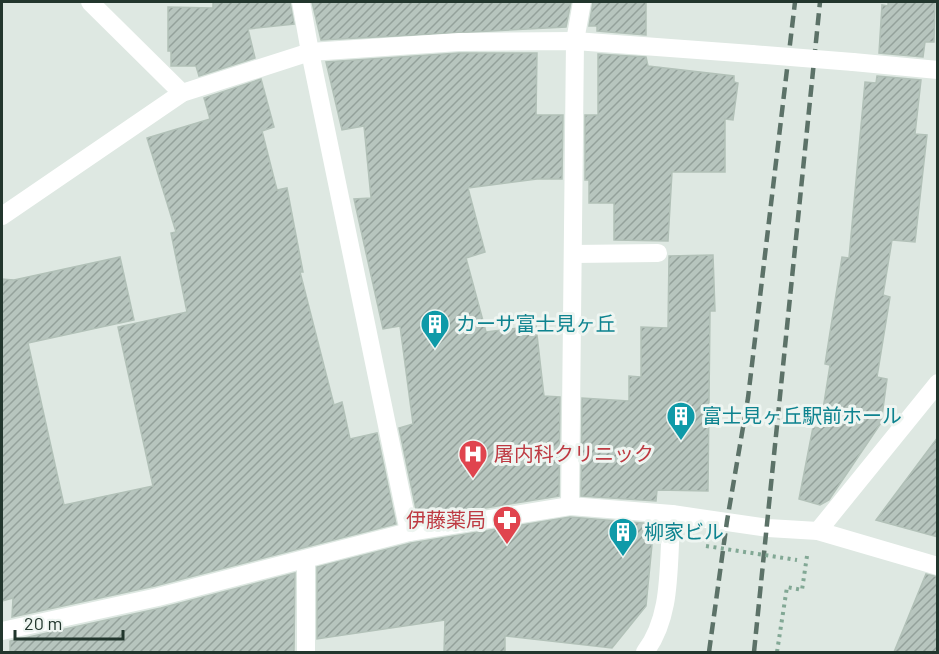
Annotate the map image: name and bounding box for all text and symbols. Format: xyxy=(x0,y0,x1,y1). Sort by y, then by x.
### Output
building icon: カーサ富士見ヶ丘 xyxy=(419,308,451,350)
place label: カーサ富士見ヶ丘 xyxy=(456,311,616,335)
building icon: 富士見ヶ丘駅前ホール xyxy=(665,400,697,442)
place label: 富士見ヶ丘駅前ホール xyxy=(702,403,902,427)
hospital icon: 屠内科クリニック xyxy=(457,438,489,480)
place label: 屠内科クリニック xyxy=(494,441,654,465)
pharmacy icon: 伊藤薬局 xyxy=(491,504,523,546)
place label: 伊藤薬局 xyxy=(406,507,486,531)
building icon: 柳家ビル xyxy=(607,516,639,558)
place label: 柳家ビル xyxy=(644,519,724,543)
scale bar xyxy=(15,603,123,641)
text: 20 m xyxy=(24,612,62,634)

